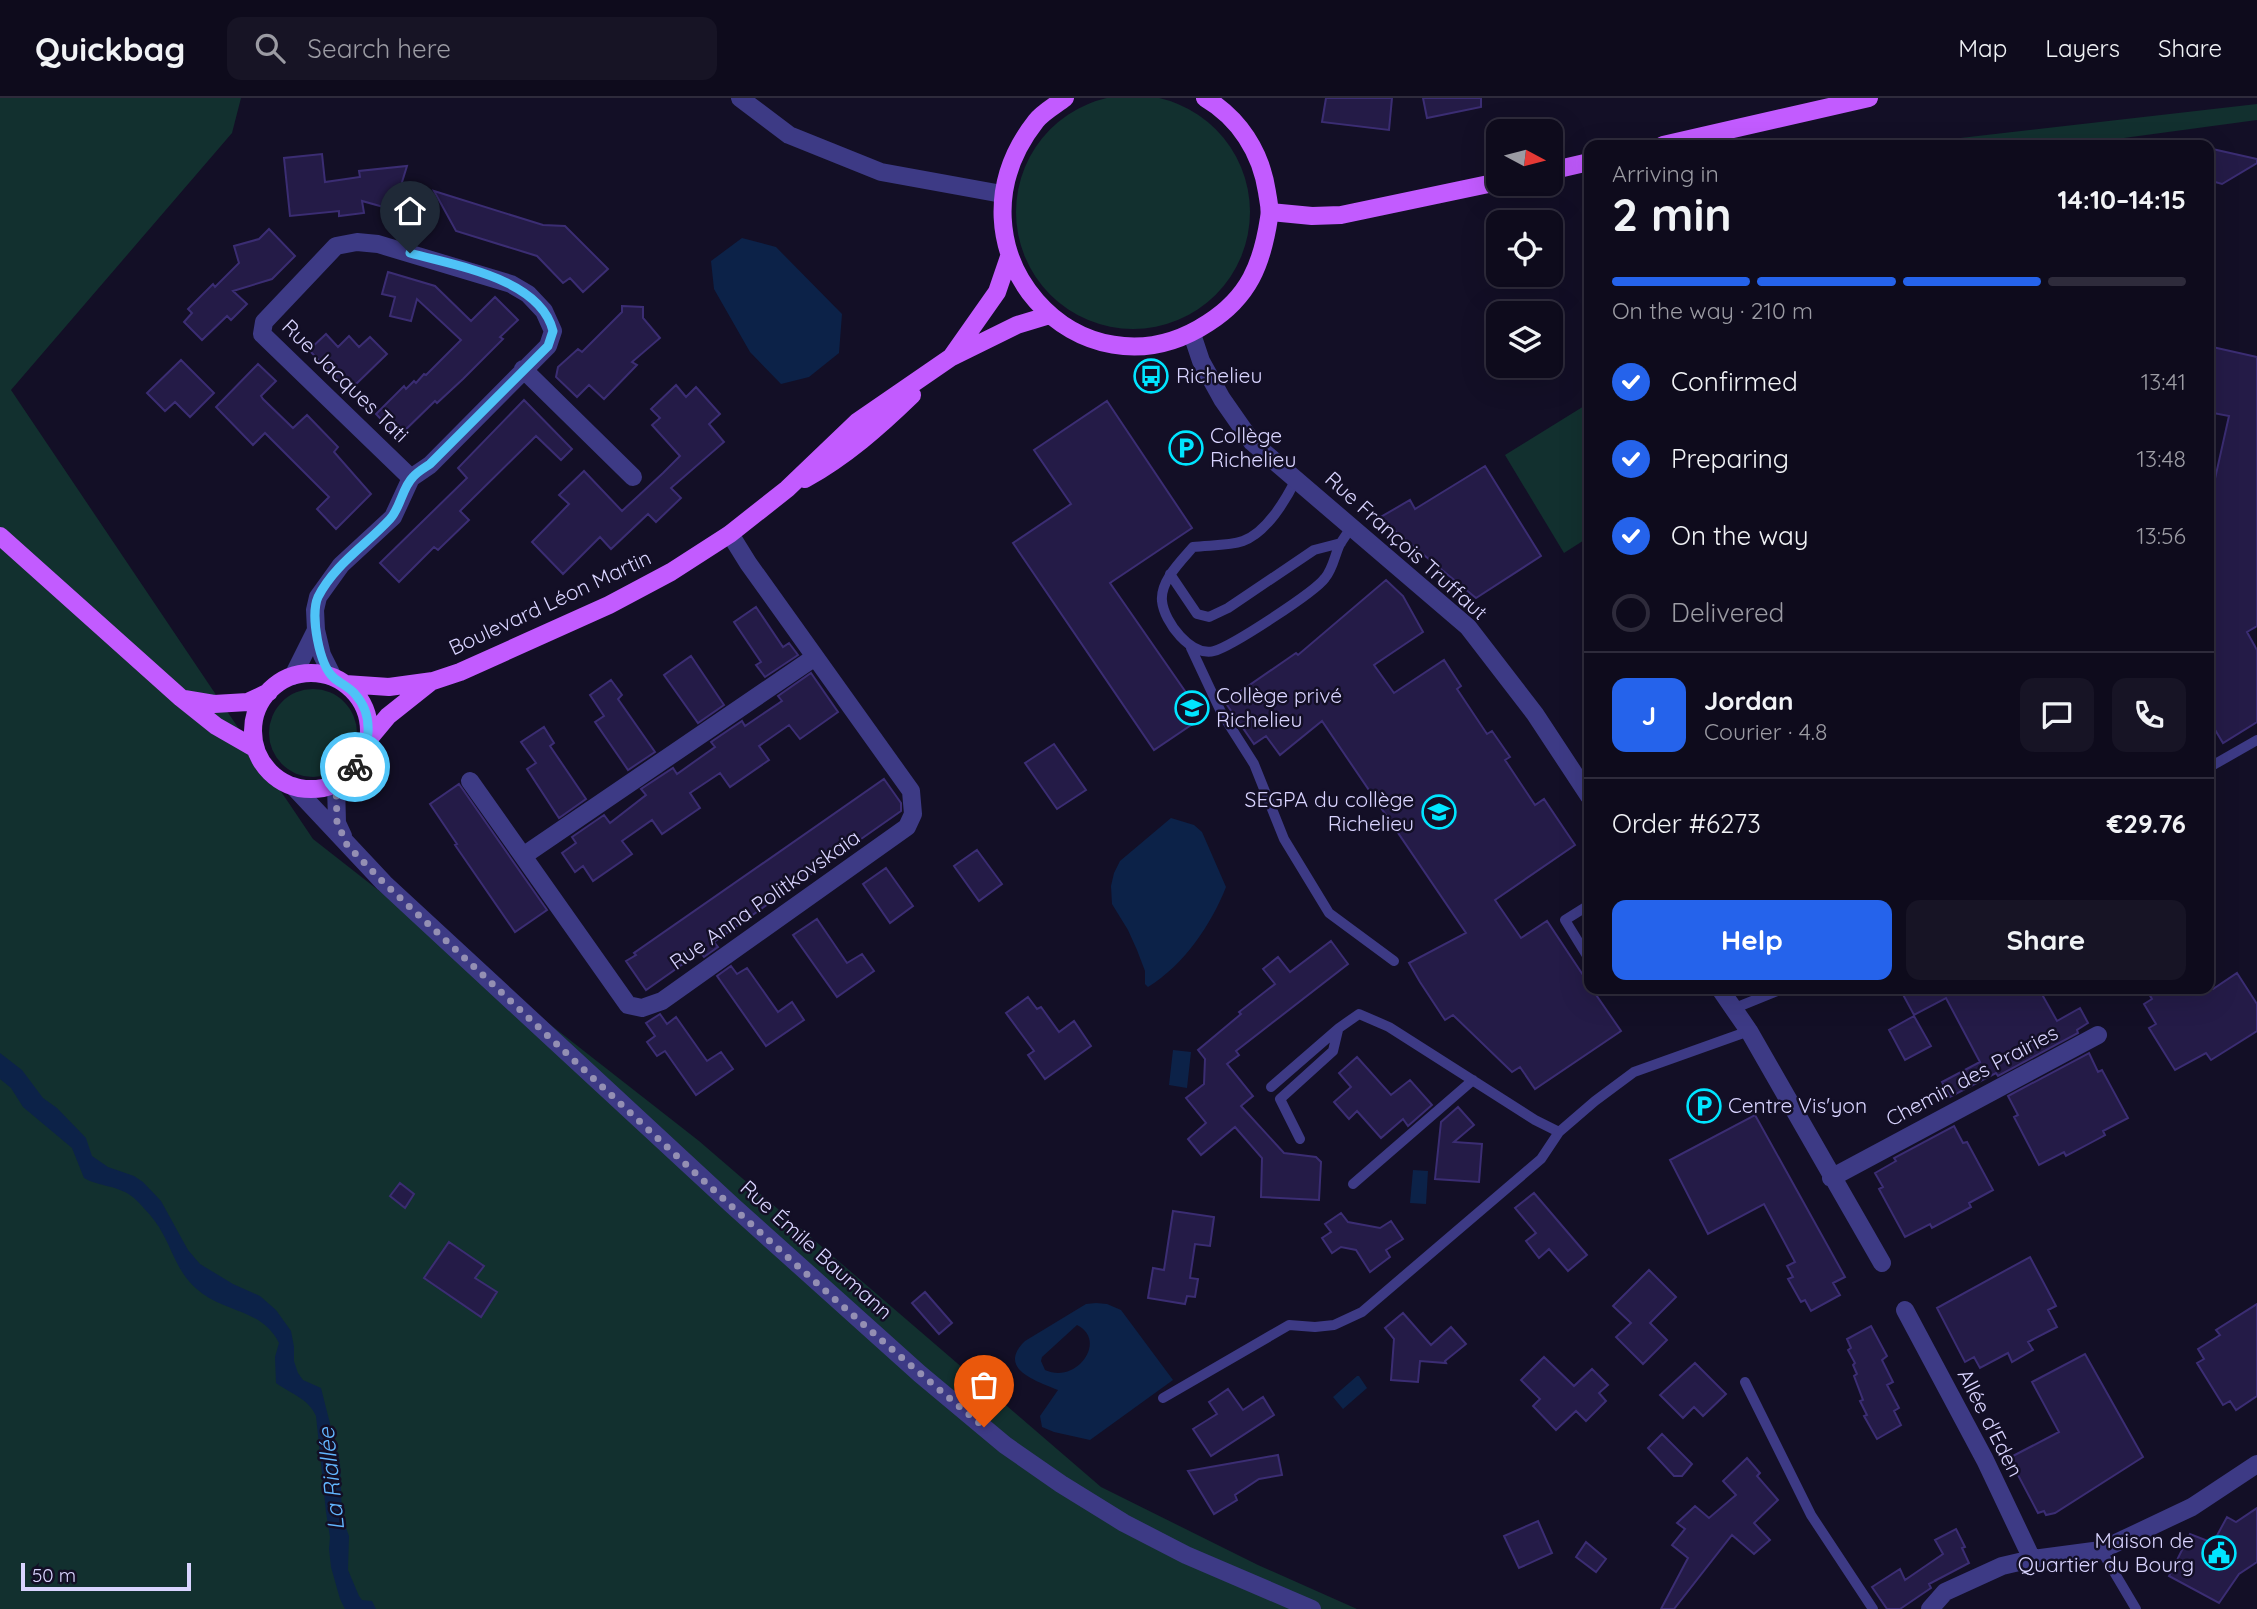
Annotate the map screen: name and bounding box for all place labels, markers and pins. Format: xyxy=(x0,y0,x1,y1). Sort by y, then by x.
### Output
pin xyxy=(380,181,440,253)
bus stop icon: Richelieu xyxy=(1132,357,1170,395)
place label: Richelieu xyxy=(1176,362,1262,388)
place label: Collège Richelieu xyxy=(1210,422,1296,472)
parking icon: Collège Richelieu xyxy=(1167,429,1205,467)
place label: Collège privé Richelieu xyxy=(1216,682,1342,732)
school or university icon: Collège privé Richelieu xyxy=(1173,689,1211,727)
place label: SEGPA du collège Richelieu xyxy=(1245,786,1414,836)
school or university icon: SEGPA du collège Richelieu xyxy=(1420,793,1458,831)
parking icon: Centre Vis'yon xyxy=(1685,1087,1723,1125)
place label: Centre Vis'yon xyxy=(1728,1092,1867,1118)
pin xyxy=(954,1355,1014,1427)
place label: Maison de Quartier du Bourg xyxy=(2018,1527,2194,1577)
public building icon: Maison de Quartier du Bourg xyxy=(2200,1534,2238,1572)

